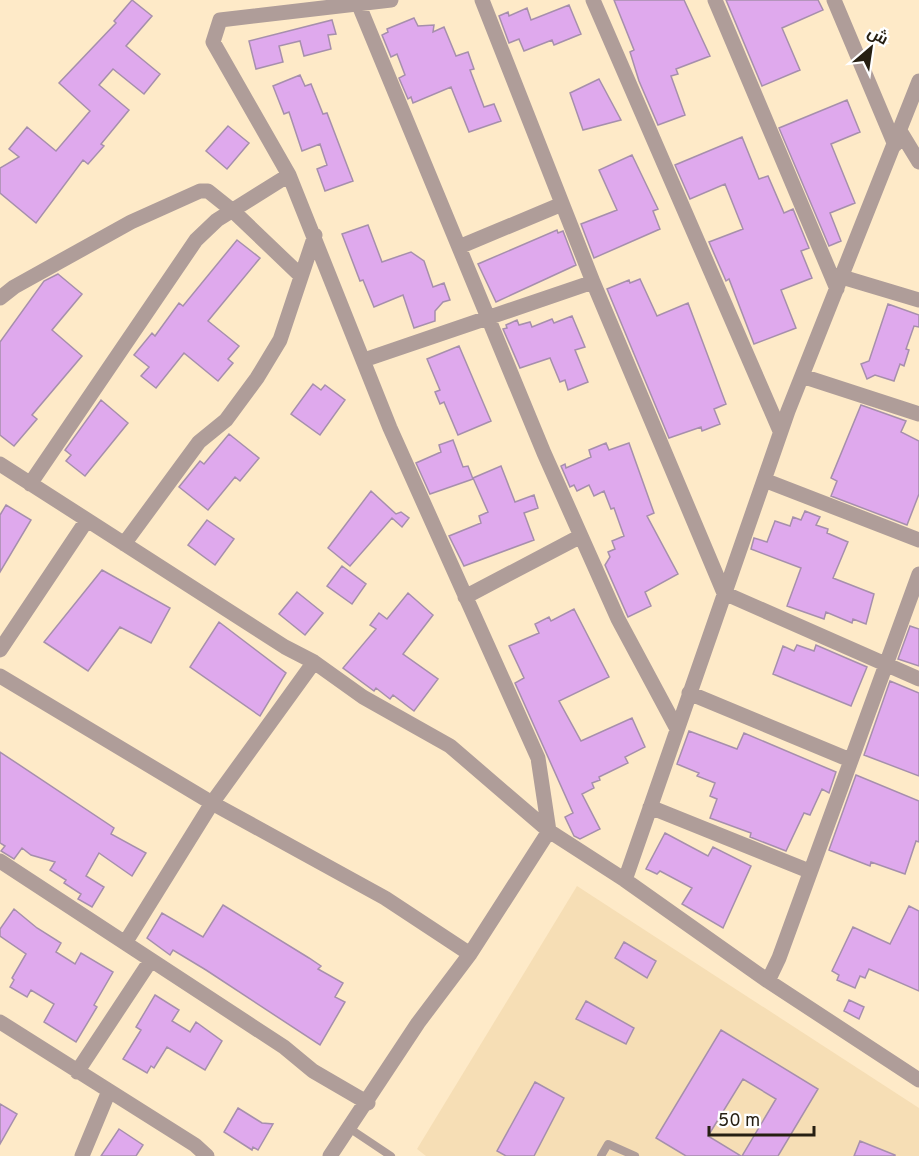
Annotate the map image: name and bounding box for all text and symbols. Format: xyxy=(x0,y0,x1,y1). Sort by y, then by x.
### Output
north arrow xyxy=(841,18,901,78)
text: ش xyxy=(863,23,891,50)
scale bar xyxy=(709,1099,814,1137)
text: 50 m xyxy=(718,1110,760,1133)

